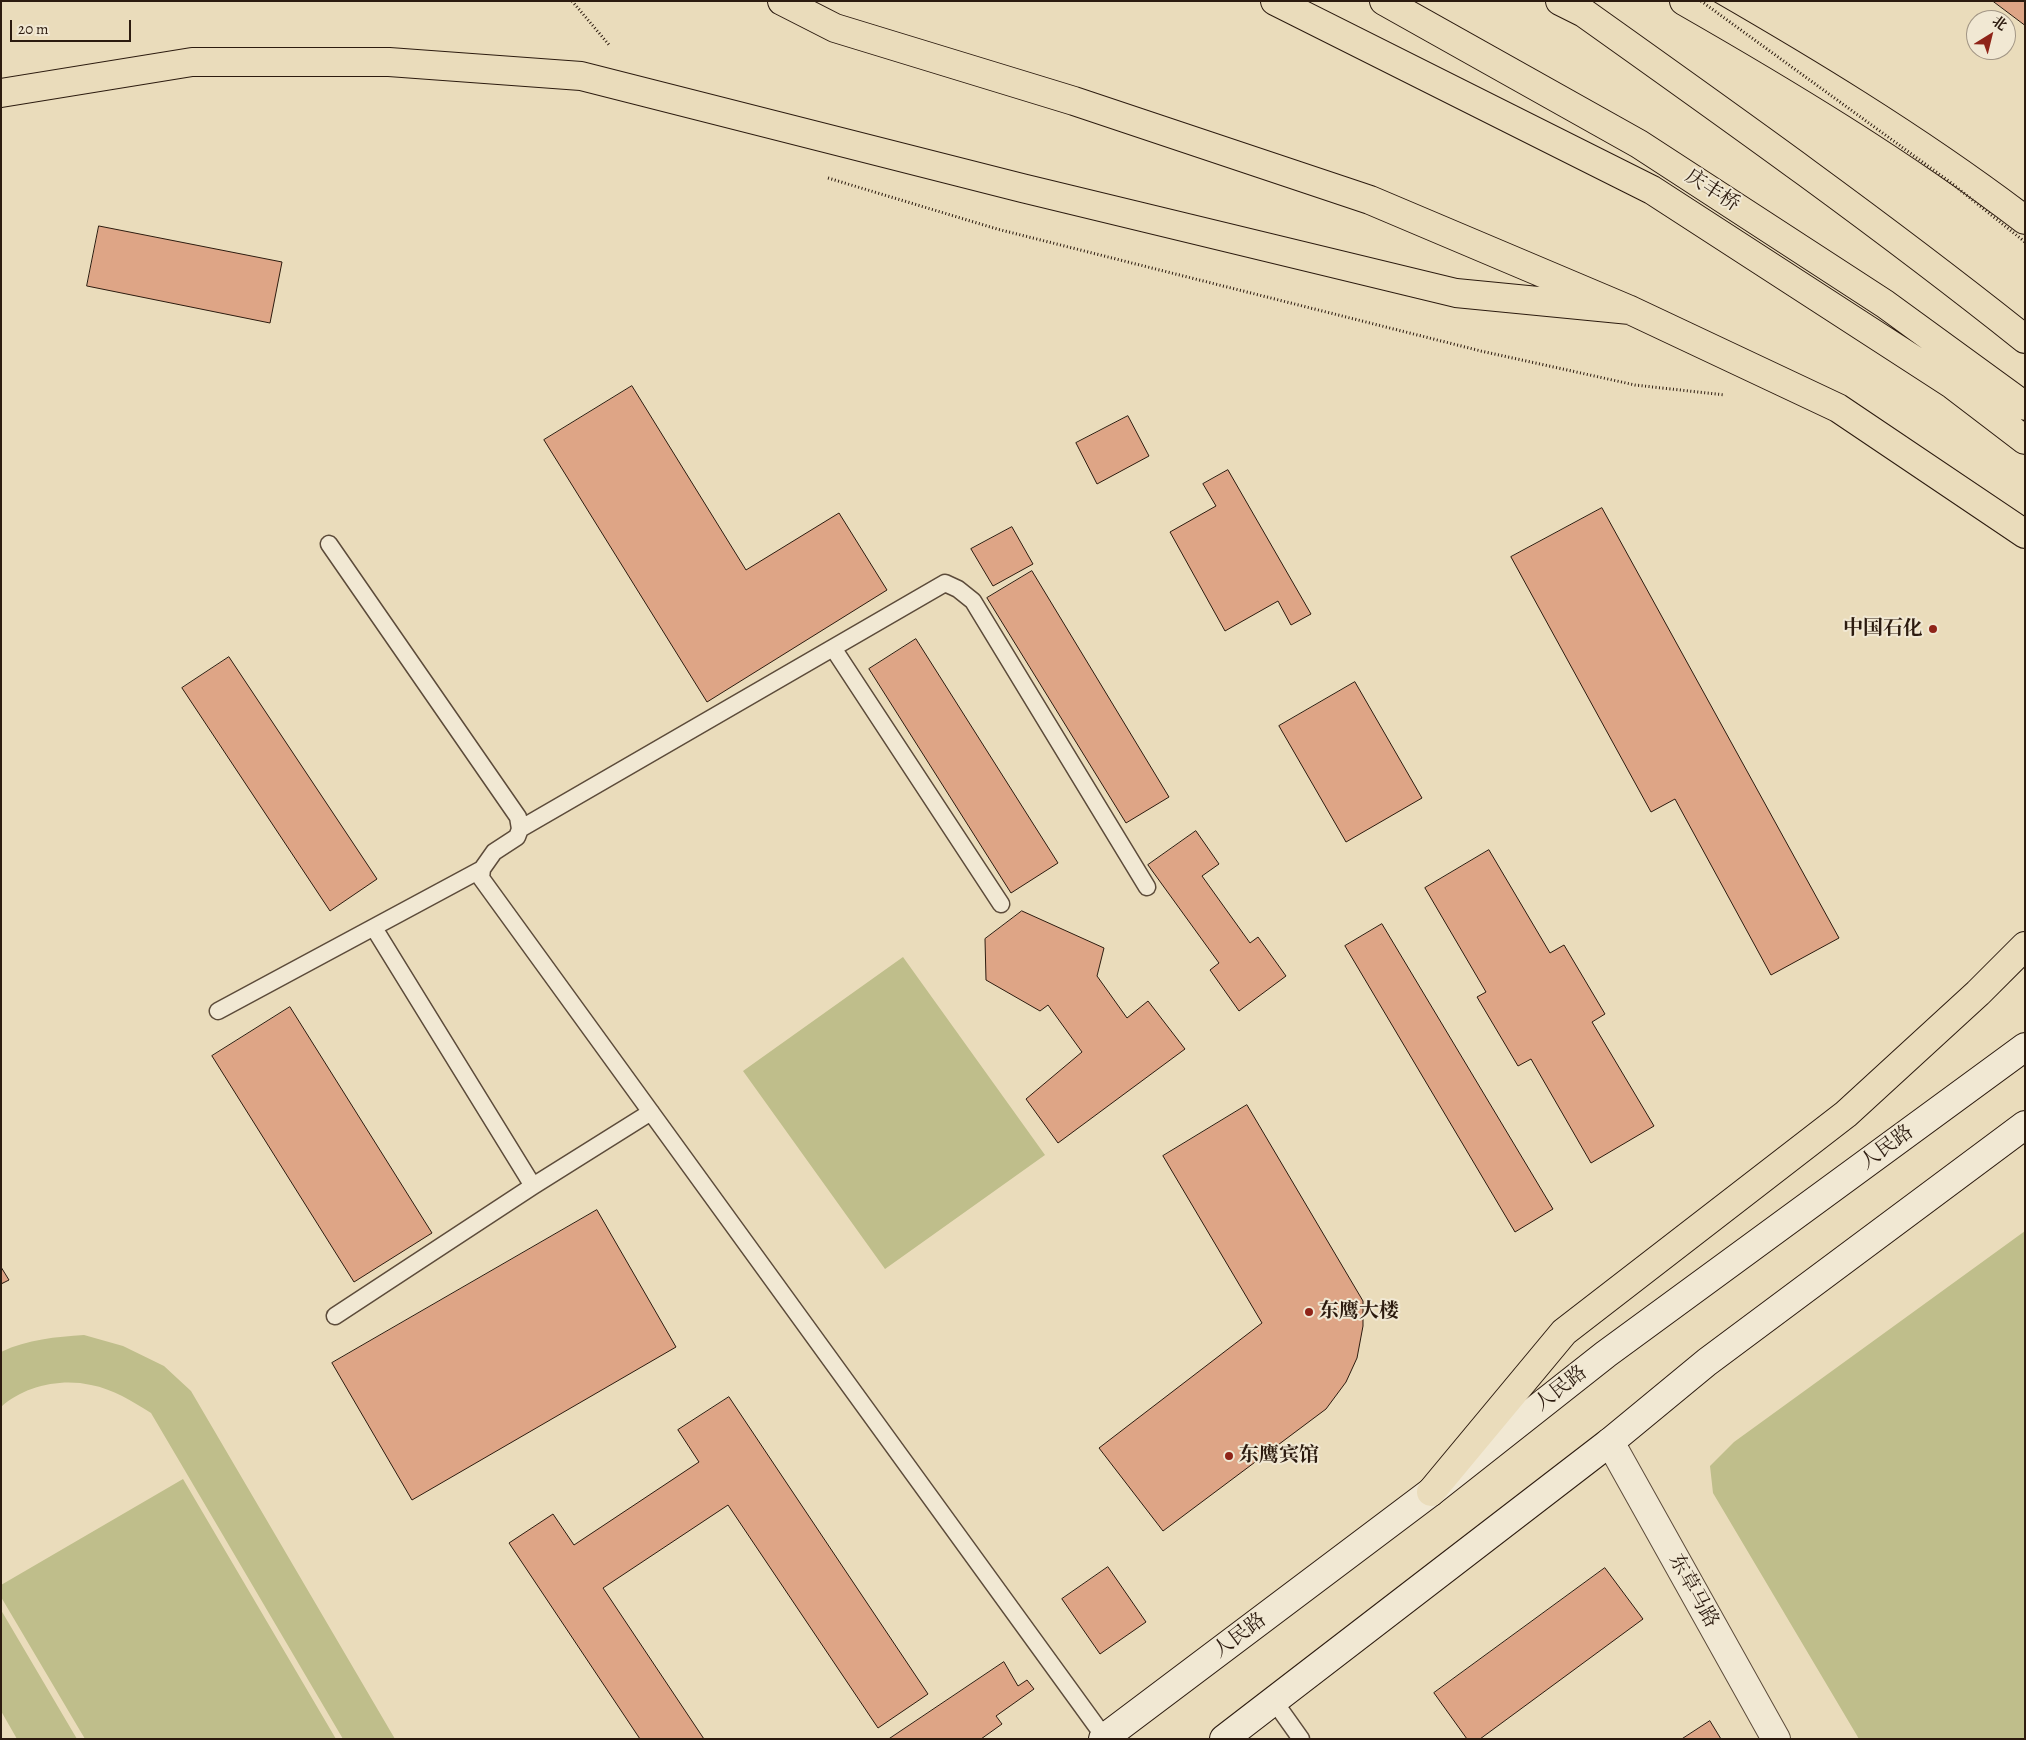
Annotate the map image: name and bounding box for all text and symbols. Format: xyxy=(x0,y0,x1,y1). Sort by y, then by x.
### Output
scale bar xyxy=(12,10,134,42)
north arrow xyxy=(1966,10,2016,60)
text: 北 xyxy=(1988,11,2011,35)
text: 20 m xyxy=(18,19,49,39)
street label: 庆丰桥 xyxy=(1680,165,1744,217)
place label: 中国石化 xyxy=(1843,617,1923,641)
marker: 中国石化 xyxy=(1927,623,1939,635)
street label: 人民路 xyxy=(1856,1121,1918,1175)
place label: 东鹰大楼 xyxy=(1319,1300,1399,1324)
marker: 东鹰大楼 xyxy=(1303,1306,1315,1318)
street label: 人民路 xyxy=(1530,1361,1592,1417)
place label: 东鹰宾馆 xyxy=(1239,1444,1319,1468)
marker: 东鹰宾馆 xyxy=(1223,1450,1235,1462)
street label: 东草马路 xyxy=(1663,1550,1723,1632)
street label: 人民路 xyxy=(1209,1608,1271,1664)

